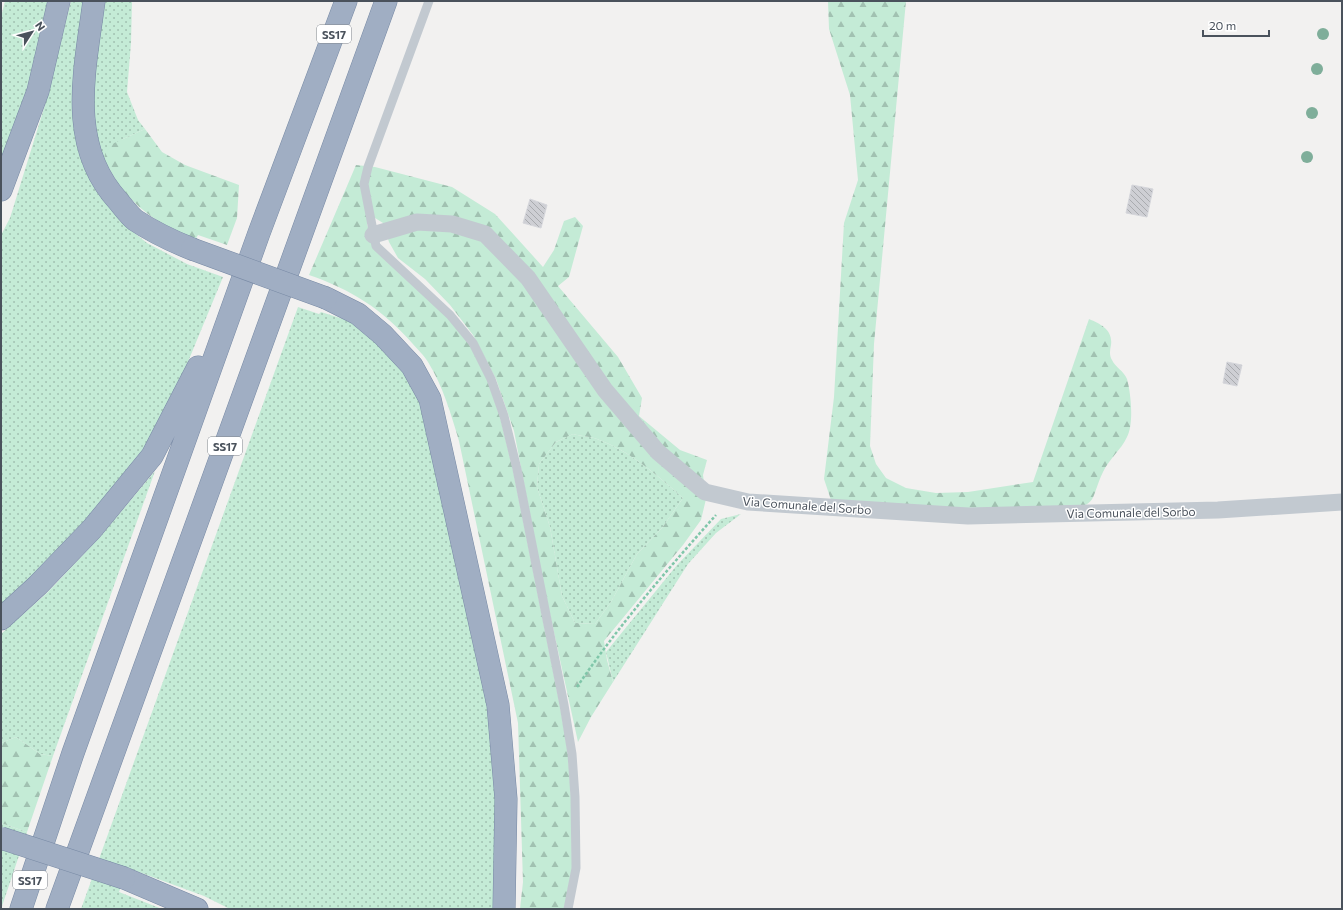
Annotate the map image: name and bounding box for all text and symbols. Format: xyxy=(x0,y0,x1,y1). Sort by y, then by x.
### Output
north arrow xyxy=(12,12,52,52)
scale bar xyxy=(1203,12,1269,38)
text: 20 m xyxy=(1209,18,1236,32)
text: N xyxy=(33,19,48,33)
road number: SS17 xyxy=(317,25,351,43)
road number: SS17 xyxy=(208,437,242,455)
street label: Via Comunale del Sorbo xyxy=(742,494,872,516)
street label: Via Comunale del Sorbo xyxy=(1066,504,1196,520)
road number: SS17 xyxy=(13,871,47,889)

